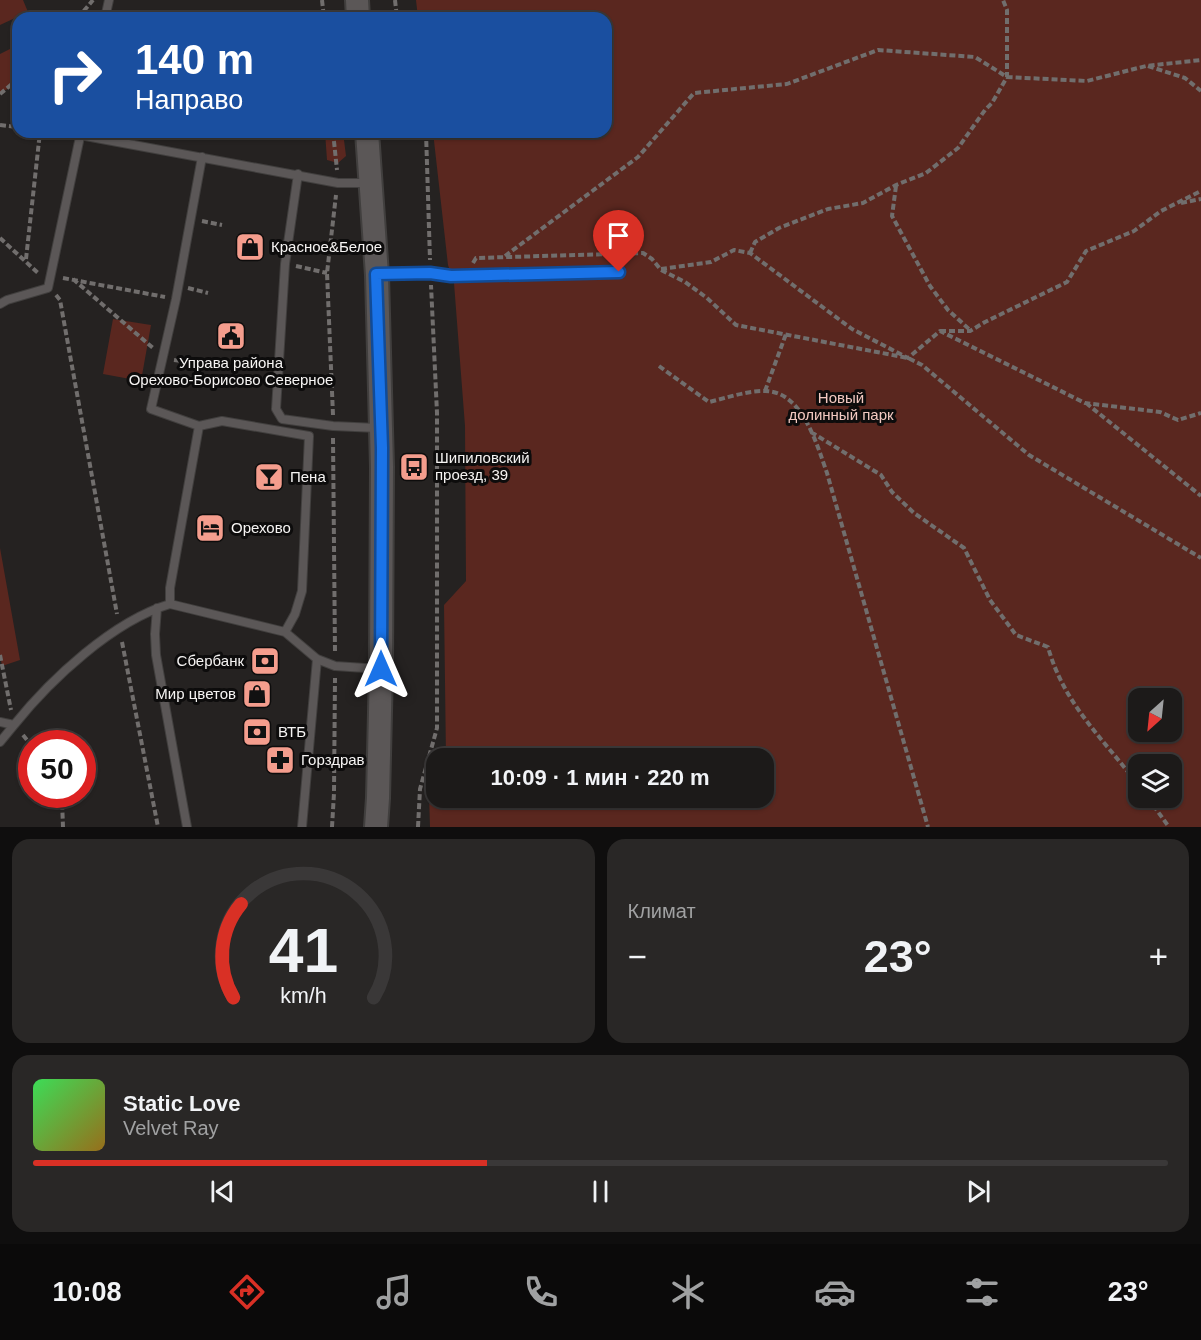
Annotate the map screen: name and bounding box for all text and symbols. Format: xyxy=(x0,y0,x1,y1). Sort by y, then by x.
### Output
icon: right xyxy=(36,36,114,114)
text: 140 m xyxy=(135,36,254,83)
text: Направо xyxy=(135,85,243,115)
pin xyxy=(593,210,644,272)
icon: arrive xyxy=(602,219,635,252)
shop icon: Красное&Белое xyxy=(234,231,266,263)
place label: Красное&Белое xyxy=(271,238,382,255)
public building icon: Управа района Орехово-Борисово Северное xyxy=(215,320,247,352)
place label: Управа района Орехово-Борисово Северное xyxy=(129,354,333,388)
park label: Новый долинный парк xyxy=(788,389,894,423)
place label: Шипиловский проезд, 39 xyxy=(435,449,530,483)
bus stop icon: Шипиловский проезд, 39 xyxy=(398,451,430,483)
bar icon: Пена xyxy=(253,461,285,493)
place label: Пена xyxy=(290,468,326,485)
hotel icon: Орехово xyxy=(194,512,226,544)
place label: Орехово xyxy=(231,519,291,536)
position arrow xyxy=(349,637,413,701)
bank icon: Сбербанк xyxy=(249,645,281,677)
place label: Сбербанк xyxy=(177,652,244,669)
shop icon: Мир цветов xyxy=(241,678,273,710)
place label: Мир цветов xyxy=(155,685,236,702)
north arrow xyxy=(1128,688,1182,742)
map controls xyxy=(1128,688,1182,808)
bank icon: ВТБ xyxy=(241,716,273,748)
place label: ВТБ xyxy=(278,723,306,740)
speed limit sign: 50 xyxy=(18,730,96,808)
pharmacy icon: Горздрав xyxy=(264,744,296,776)
place label: Горздрав xyxy=(301,751,365,768)
button: layers xyxy=(1128,754,1182,808)
text: 10:09 · 1 мин · 220 m xyxy=(490,765,710,790)
text: Климат xyxy=(628,900,696,922)
text: 41 xyxy=(269,916,338,985)
text: 23° xyxy=(864,931,932,982)
text: − xyxy=(628,938,647,975)
text: + xyxy=(1149,938,1168,975)
text: km/h xyxy=(280,984,326,1008)
text: Static Love xyxy=(123,1091,240,1116)
text: Velvet Ray xyxy=(123,1117,219,1139)
icon: previous xyxy=(206,1175,239,1208)
icon: pause xyxy=(584,1175,617,1208)
icon: next xyxy=(962,1175,995,1208)
icon: directions xyxy=(226,1271,268,1313)
icon: music xyxy=(373,1271,415,1313)
icon: phone xyxy=(520,1271,562,1313)
icon: climate xyxy=(667,1271,709,1313)
icon: car xyxy=(814,1271,856,1313)
icon: filters xyxy=(961,1271,1003,1313)
text: 10:08 xyxy=(52,1277,122,1307)
text: 23° xyxy=(1108,1277,1148,1307)

